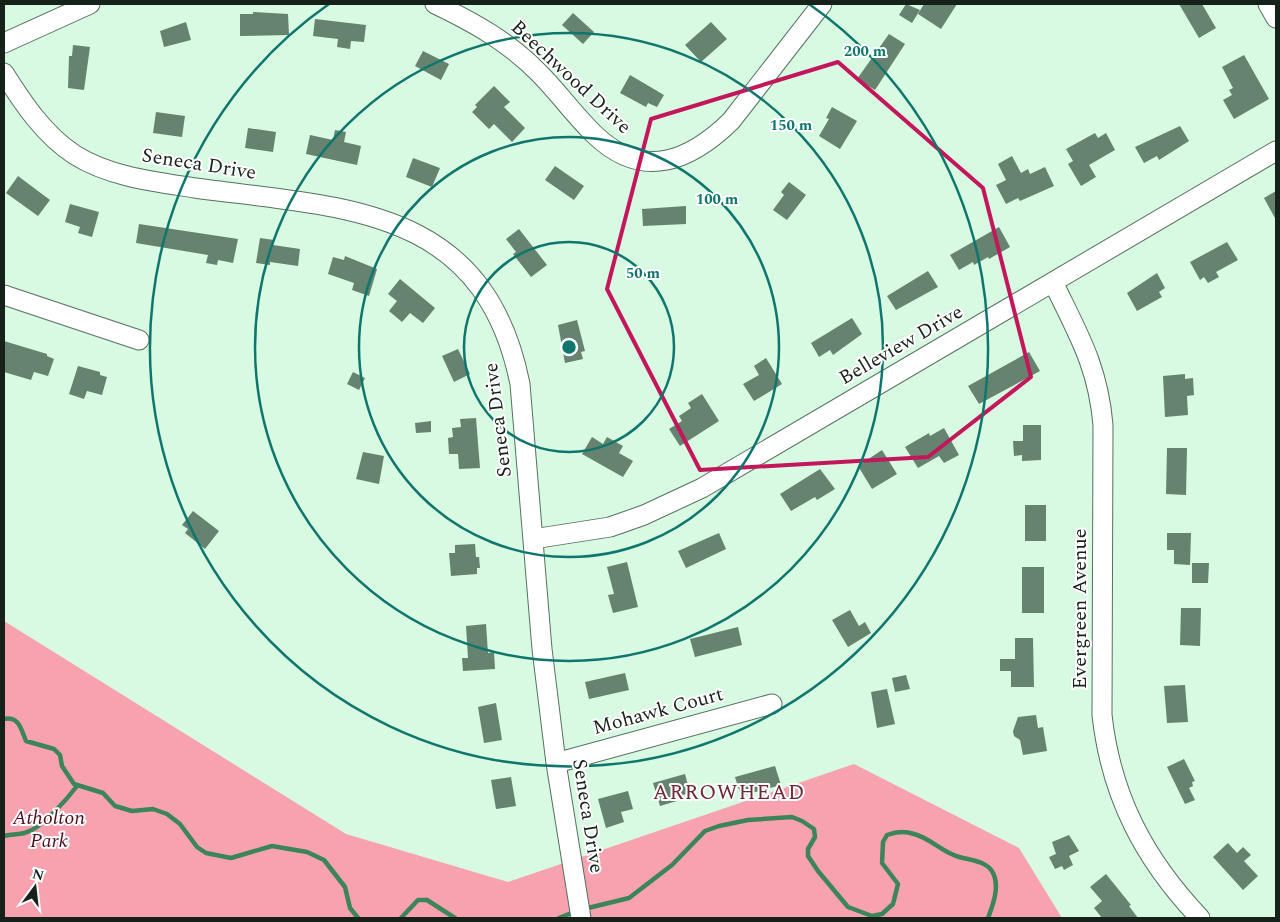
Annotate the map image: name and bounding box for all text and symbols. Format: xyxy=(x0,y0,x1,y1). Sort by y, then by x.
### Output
street label: Beechwood Drive xyxy=(504,13,638,141)
text: 200 m xyxy=(844,40,887,63)
text: 150 m xyxy=(770,114,813,137)
street label: Seneca Drive xyxy=(140,140,258,188)
text: 100 m xyxy=(696,188,739,211)
text: 50 m xyxy=(626,262,661,285)
street label: Belleview Drive xyxy=(833,297,969,393)
centre of rings xyxy=(560,338,578,356)
street label: Seneca Drive xyxy=(476,361,520,479)
street label: Evergreen Avenue xyxy=(1065,529,1095,689)
street label: Mohawk Court xyxy=(589,679,727,743)
street label: Seneca Drive xyxy=(564,757,612,875)
district label: ARROWHEAD xyxy=(653,777,805,809)
park label: Atholton Park xyxy=(12,803,86,856)
north arrow xyxy=(10,862,60,912)
text: N xyxy=(30,863,46,887)

